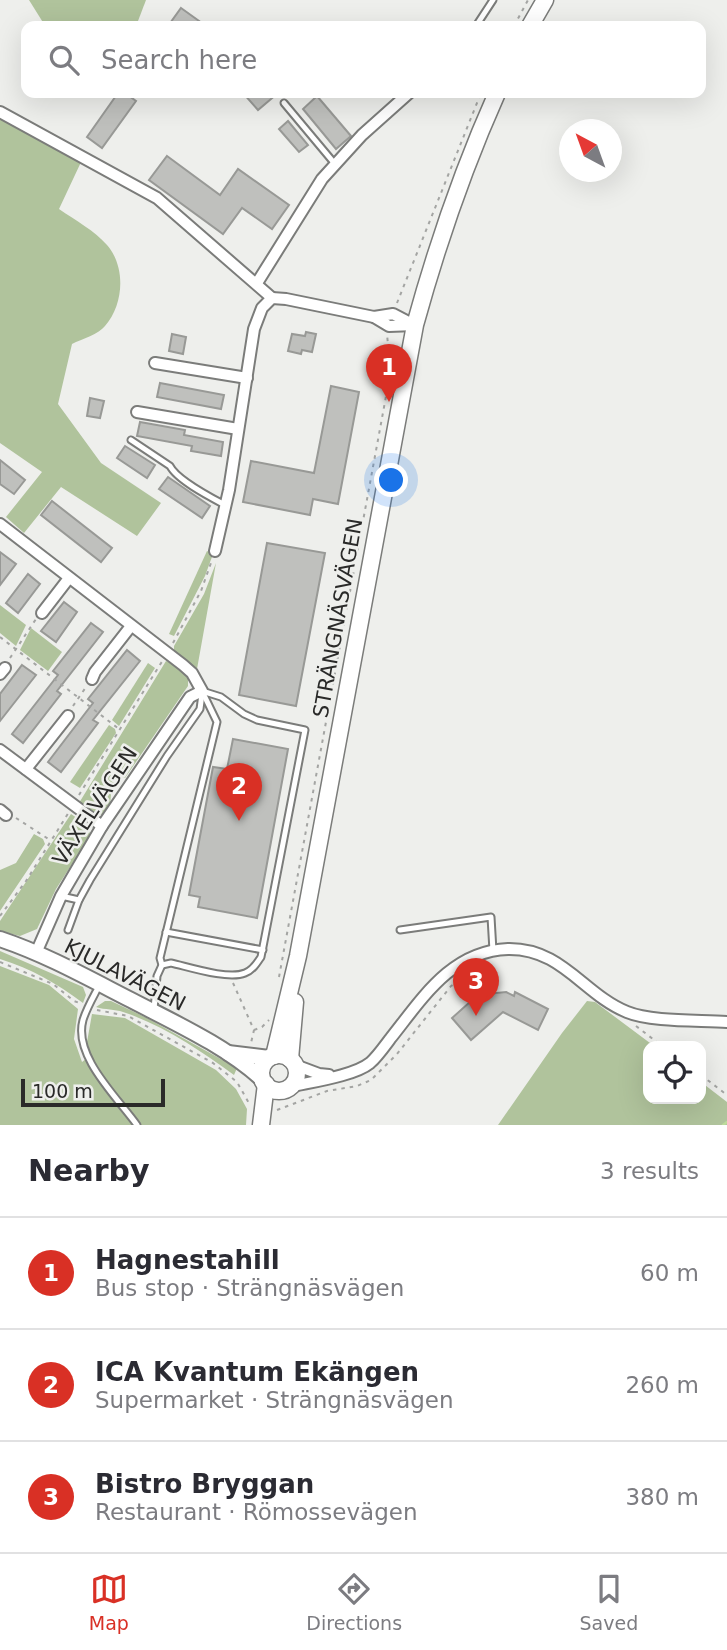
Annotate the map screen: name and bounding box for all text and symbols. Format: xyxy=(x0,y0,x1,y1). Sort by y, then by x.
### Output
search box xyxy=(21,21,706,98)
icon: search xyxy=(45,41,83,79)
text: Search here xyxy=(101,45,257,75)
north arrow xyxy=(559,119,622,182)
pin: 1 xyxy=(366,344,412,402)
your location xyxy=(374,463,408,497)
street label: STRÄNGNÄSVÄGEN xyxy=(308,516,367,720)
street label: VÄXELVÄGEN xyxy=(47,742,142,870)
pin: 2 xyxy=(216,763,262,821)
street label: KJULAVÄGEN xyxy=(60,933,190,1016)
pin: 3 xyxy=(453,958,499,1016)
map controls xyxy=(643,1041,706,1104)
button: locate xyxy=(643,1041,706,1104)
scale bar xyxy=(21,1076,164,1108)
text: 100 m xyxy=(32,1080,93,1102)
text: Nearby xyxy=(28,1153,150,1188)
text: 3 results xyxy=(600,1158,699,1184)
text: Hagnestahill xyxy=(95,1245,280,1275)
text: 1 xyxy=(43,1260,59,1286)
text: 60 m xyxy=(640,1260,699,1286)
text: Bus stop · Strängnäsvägen xyxy=(95,1275,404,1301)
text: ICA Kvantum Ekängen xyxy=(95,1357,419,1387)
text: 2 xyxy=(43,1372,59,1398)
text: 260 m xyxy=(625,1372,699,1398)
text: Supermarket · Strängnäsvägen xyxy=(95,1387,454,1413)
text: Bistro Bryggan xyxy=(95,1469,314,1499)
text: 3 xyxy=(43,1484,59,1510)
text: 380 m xyxy=(625,1484,699,1510)
text: Restaurant · Römossevägen xyxy=(95,1499,418,1525)
tab: Map xyxy=(89,1570,129,1634)
tab: Directions xyxy=(306,1570,402,1634)
tab: Saved xyxy=(580,1570,638,1634)

